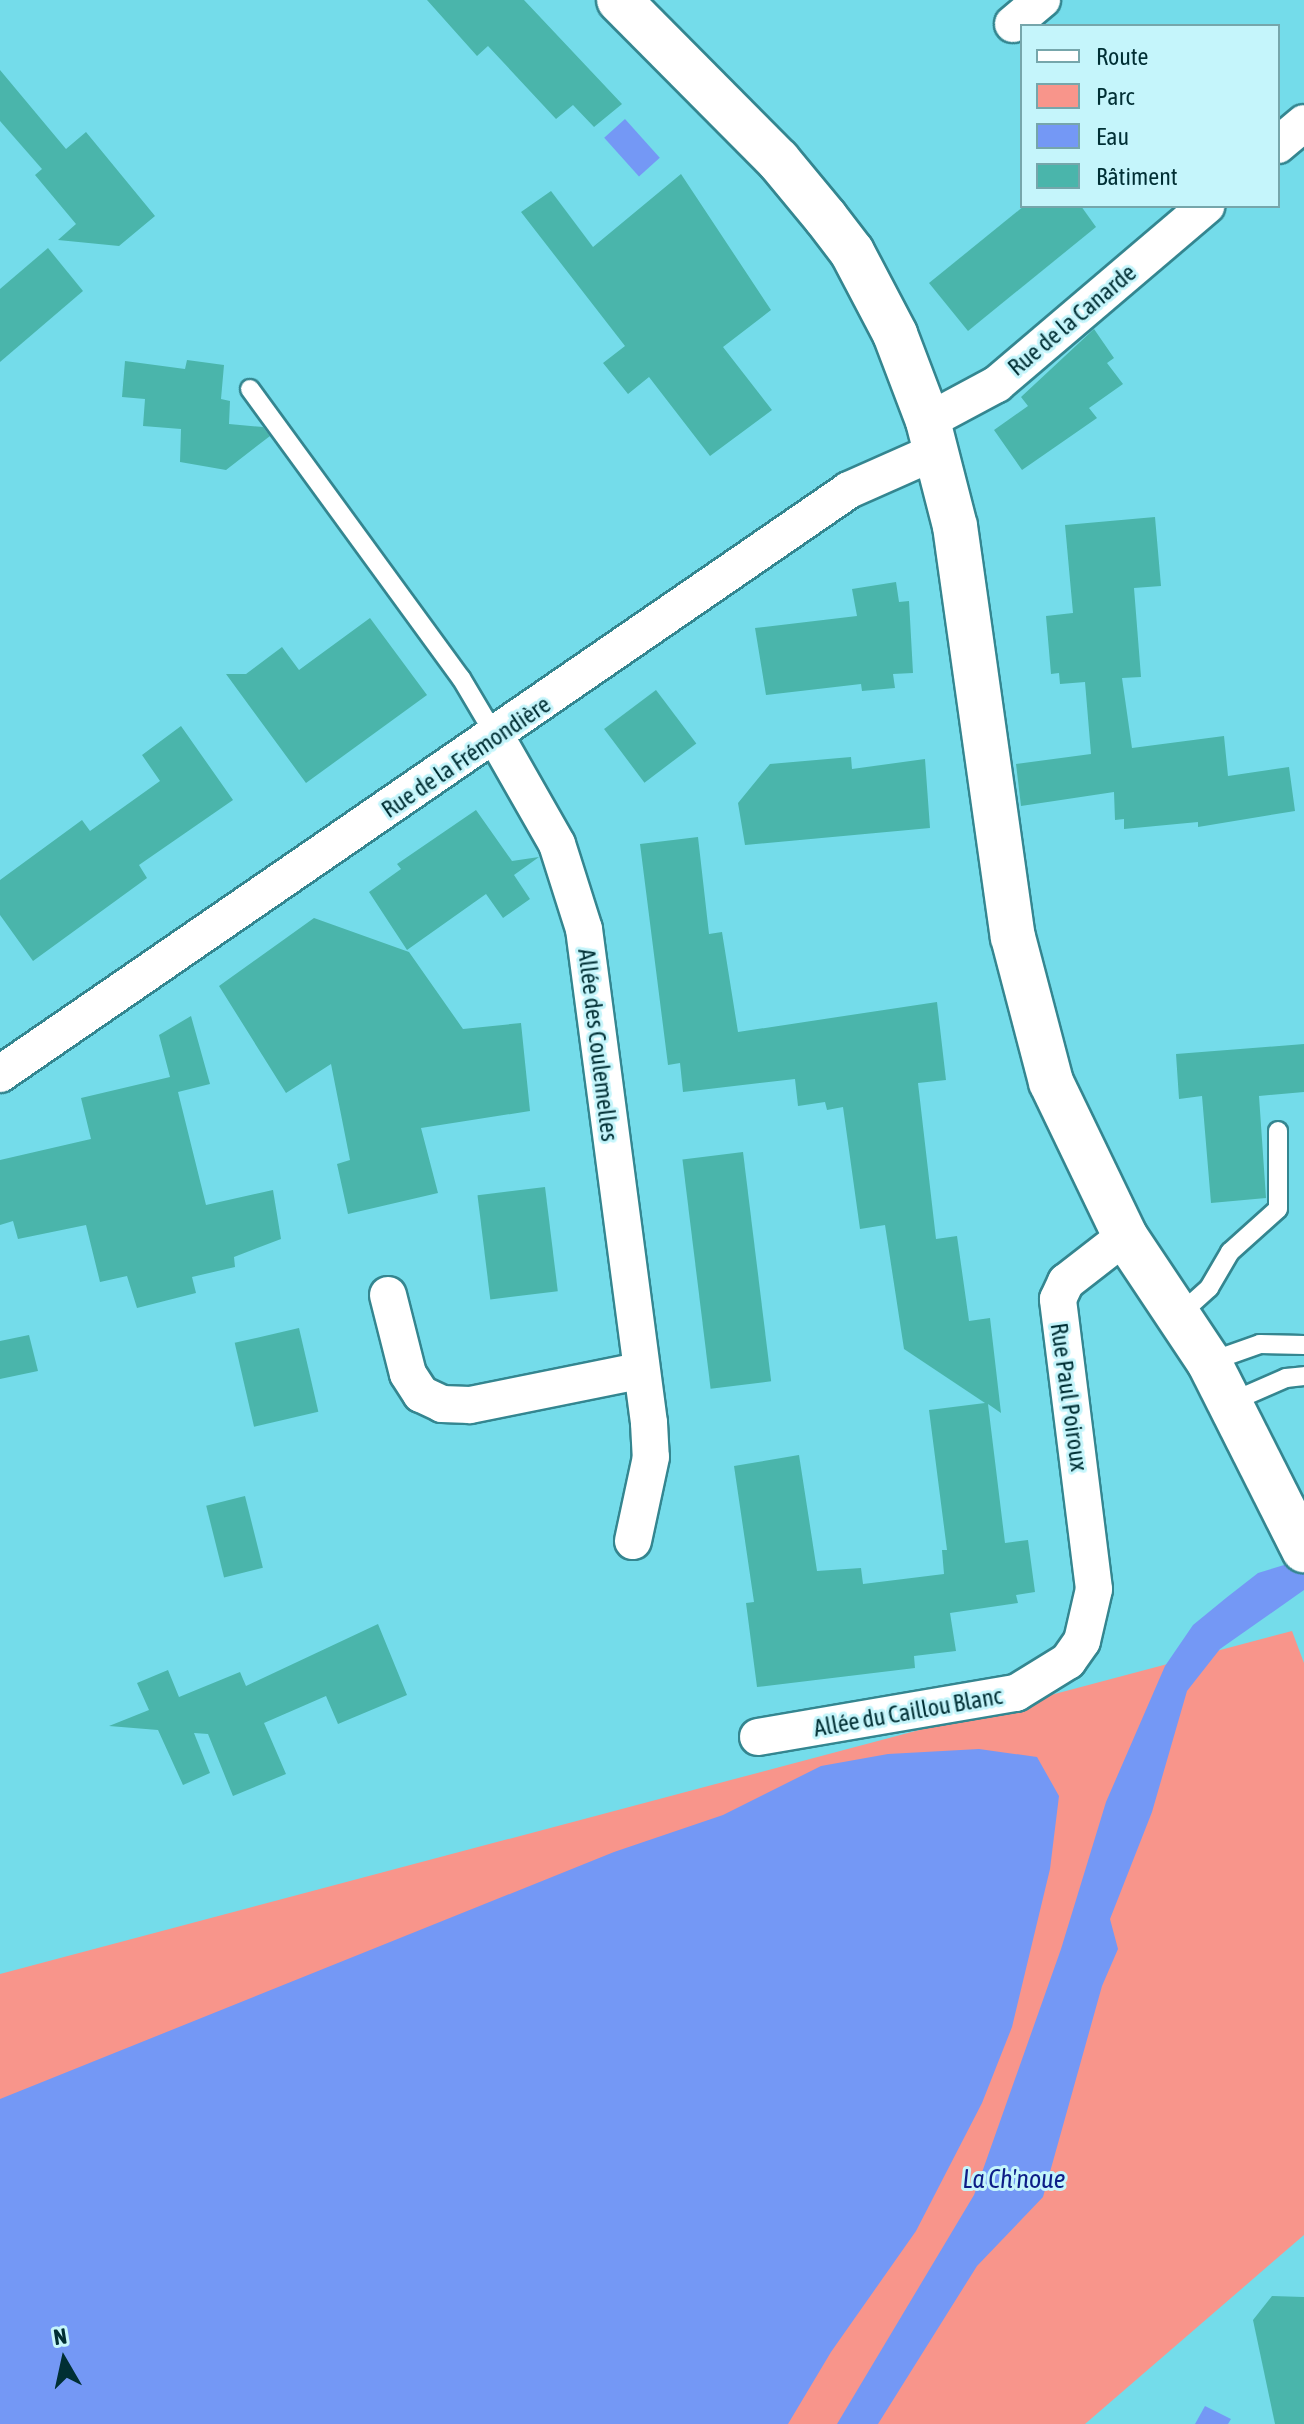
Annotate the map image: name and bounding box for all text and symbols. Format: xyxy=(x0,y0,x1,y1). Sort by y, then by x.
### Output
legend xyxy=(1020,24,1280,208)
text: Route xyxy=(1096,43,1148,70)
text: Parc xyxy=(1096,83,1134,110)
text: Eau xyxy=(1096,123,1129,150)
text: Bâtiment xyxy=(1096,163,1178,190)
street label: Rue de la Canarde xyxy=(1002,258,1142,382)
street label: Rue de la Frémondière xyxy=(376,690,556,824)
street label: Allée des Coulemelles xyxy=(572,947,624,1143)
street label: Rue Paul Poiroux xyxy=(1044,1321,1094,1473)
street label: Allée du Caillou Blanc xyxy=(811,1681,1005,1743)
water label: La Ch'noue xyxy=(963,2164,1065,2196)
north arrow xyxy=(24,2320,104,2400)
text: N xyxy=(52,2322,69,2350)

